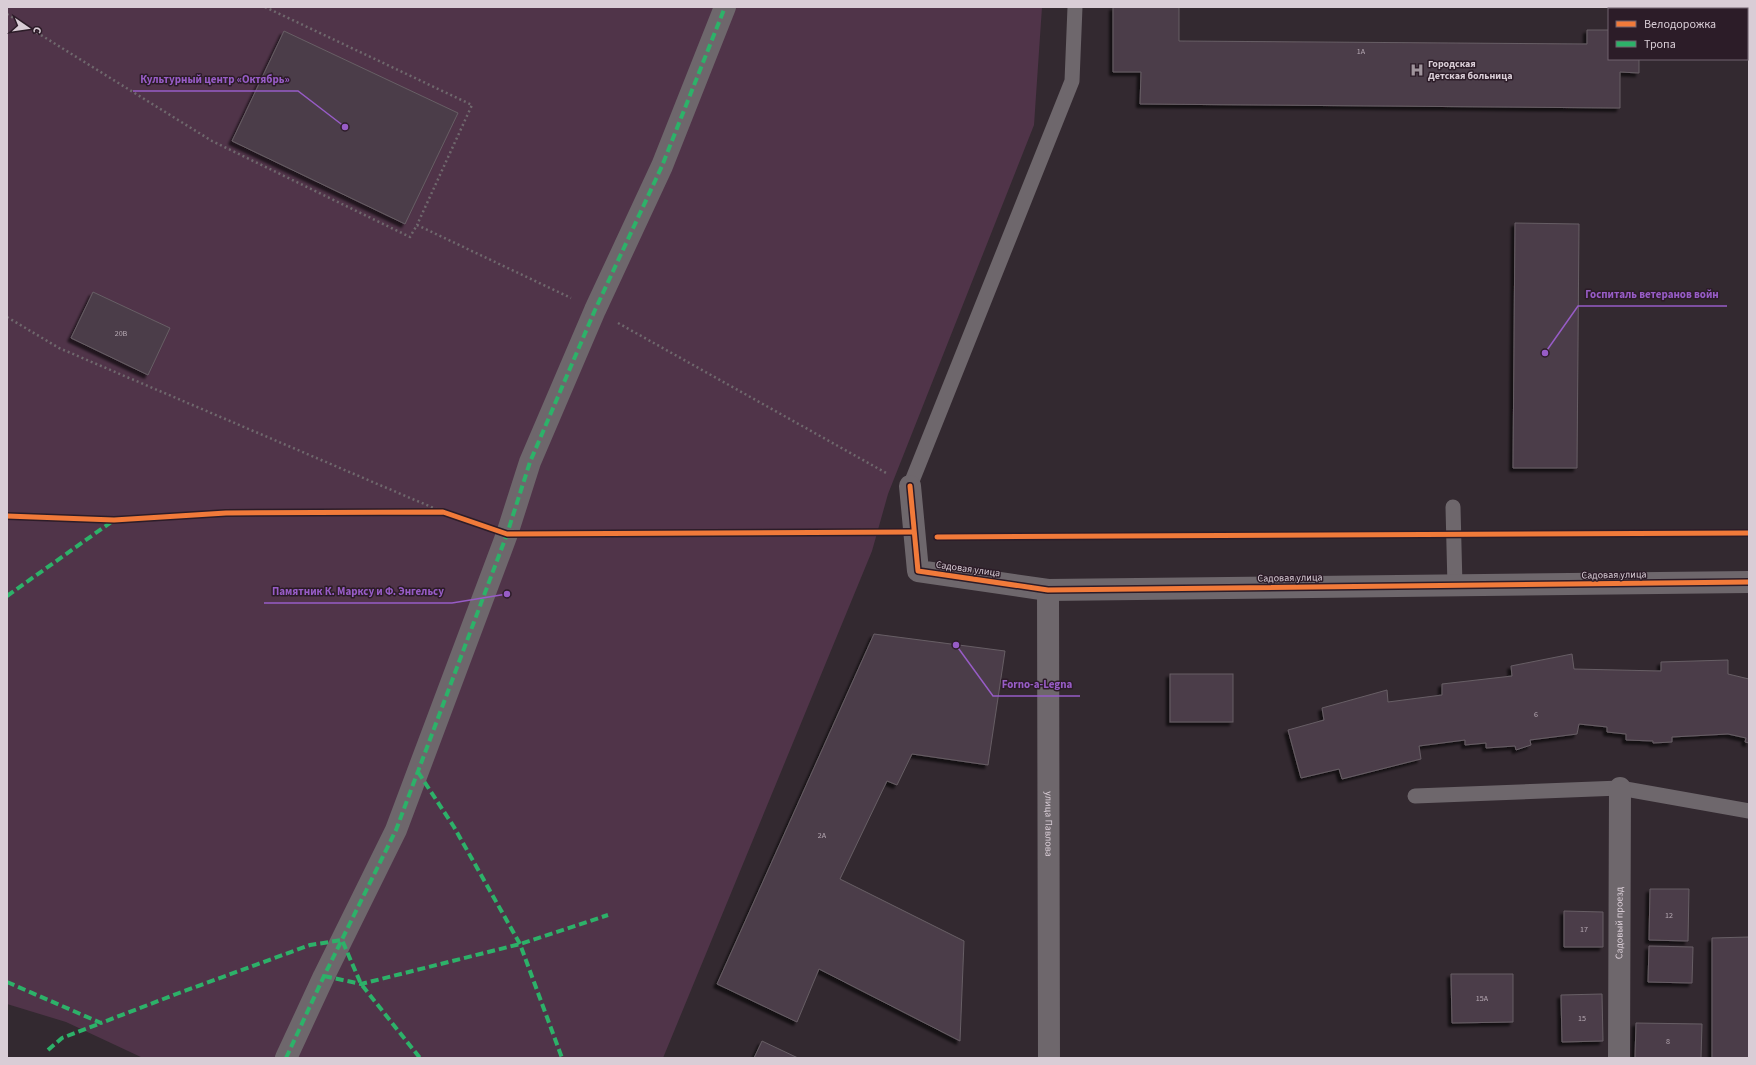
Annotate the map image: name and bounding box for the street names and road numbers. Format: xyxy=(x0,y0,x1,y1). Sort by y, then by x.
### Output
street label: Садовая улица xyxy=(935,558,1001,580)
street label: Садовая улица xyxy=(1581,567,1647,583)
street label: Садовая улица xyxy=(1257,570,1323,586)
street label: улица Павлова xyxy=(1041,791,1056,857)
street label: Садовый проезд xyxy=(1612,886,1627,959)

